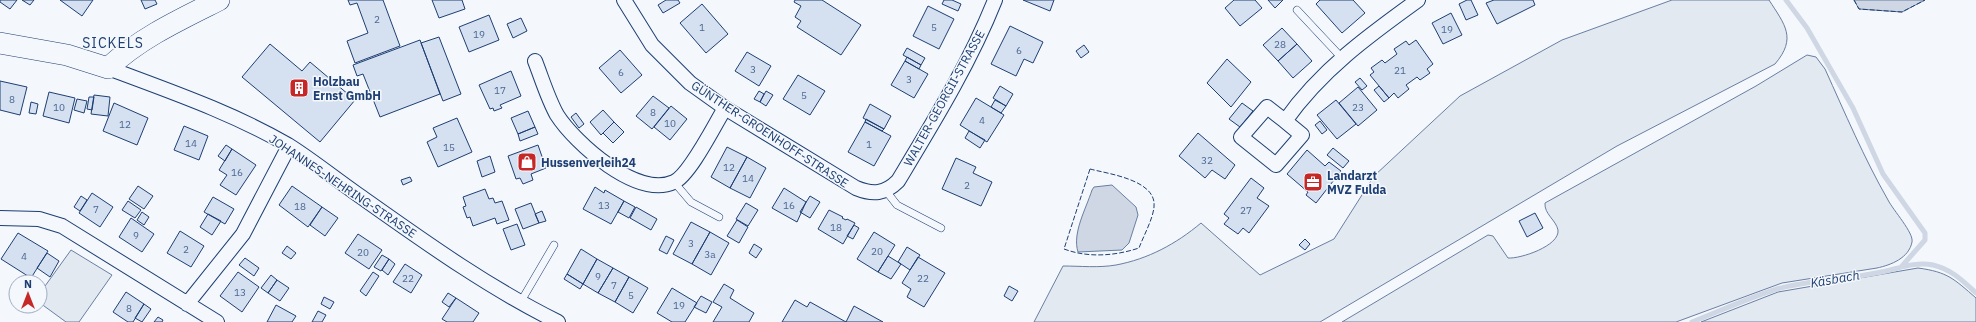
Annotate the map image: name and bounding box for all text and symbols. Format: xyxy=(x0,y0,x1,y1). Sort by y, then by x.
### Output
house number: 2 xyxy=(374,13,380,26)
house number: 1 xyxy=(699,21,705,34)
house number: 5 xyxy=(931,21,937,34)
house number: 19 xyxy=(1441,23,1453,36)
street label: WALTER-GEORGII-STRASSE xyxy=(900,27,988,169)
house number: 19 xyxy=(473,28,485,41)
district label: SICKELS xyxy=(82,34,144,52)
house number: 28 xyxy=(1274,38,1286,51)
house number: 6 xyxy=(1016,44,1022,57)
house number: 3 xyxy=(750,63,756,76)
house number: 21 xyxy=(1394,64,1406,77)
house number: 6 xyxy=(618,66,624,79)
house number: 3 xyxy=(906,73,912,86)
place label: Holzbau Ernst GmbH xyxy=(313,74,381,103)
building icon: Holzbau Ernst GmbH xyxy=(288,77,310,99)
street label: GÜNTHER-GROENHOFF-STRASSE xyxy=(689,77,851,191)
house number: 17 xyxy=(494,84,506,97)
house number: 5 xyxy=(801,89,807,102)
house number: 8 xyxy=(9,93,15,106)
house number: 10 xyxy=(53,101,65,114)
house number: 23 xyxy=(1352,101,1364,114)
house number: 8 xyxy=(650,106,656,119)
house number: 4 xyxy=(979,114,985,127)
house number: 10 xyxy=(664,117,676,130)
house number: 12 xyxy=(119,118,131,131)
street label: JOHANNES-NEHRING-STRASSE xyxy=(266,131,420,241)
house number: 14 xyxy=(185,137,197,150)
house number: 1 xyxy=(866,138,872,151)
house number: 15 xyxy=(443,141,455,154)
shop icon: Hussenverleih24 xyxy=(516,151,538,173)
house number: 32 xyxy=(1201,154,1213,167)
place label: Hussenverleih24 xyxy=(541,155,636,170)
house number: 12 xyxy=(723,161,735,174)
house number: 16 xyxy=(231,166,243,179)
place label: Landarzt MVZ Fulda xyxy=(1327,168,1386,197)
office icon: Landarzt MVZ Fulda xyxy=(1302,171,1324,193)
house number: 14 xyxy=(742,172,754,185)
house number: 2 xyxy=(964,179,970,192)
house number: 13 xyxy=(598,199,610,212)
house number: 16 xyxy=(783,199,795,212)
house number: 18 xyxy=(294,200,306,213)
house number: 7 xyxy=(93,203,99,216)
house number: 27 xyxy=(1240,204,1252,217)
house number: 18 xyxy=(830,221,842,234)
house number: 9 xyxy=(133,229,139,242)
house number: 3 xyxy=(688,237,694,250)
house number: 2 xyxy=(183,243,189,256)
house number: 20 xyxy=(871,245,883,258)
house number: 20 xyxy=(357,246,369,259)
house number: 3a xyxy=(704,248,716,261)
house number: 4 xyxy=(21,250,27,263)
water label: Käsbach xyxy=(1809,266,1861,292)
house number: 9 xyxy=(595,270,601,283)
house number: 22 xyxy=(402,272,414,285)
house number: 22 xyxy=(917,272,929,285)
north arrow xyxy=(8,274,48,314)
text: N xyxy=(24,277,32,291)
house number: 7 xyxy=(611,279,617,292)
house number: 13 xyxy=(234,286,246,299)
house number: 5 xyxy=(628,289,634,302)
house number: 19 xyxy=(673,299,685,312)
house number: 8 xyxy=(126,302,132,315)

